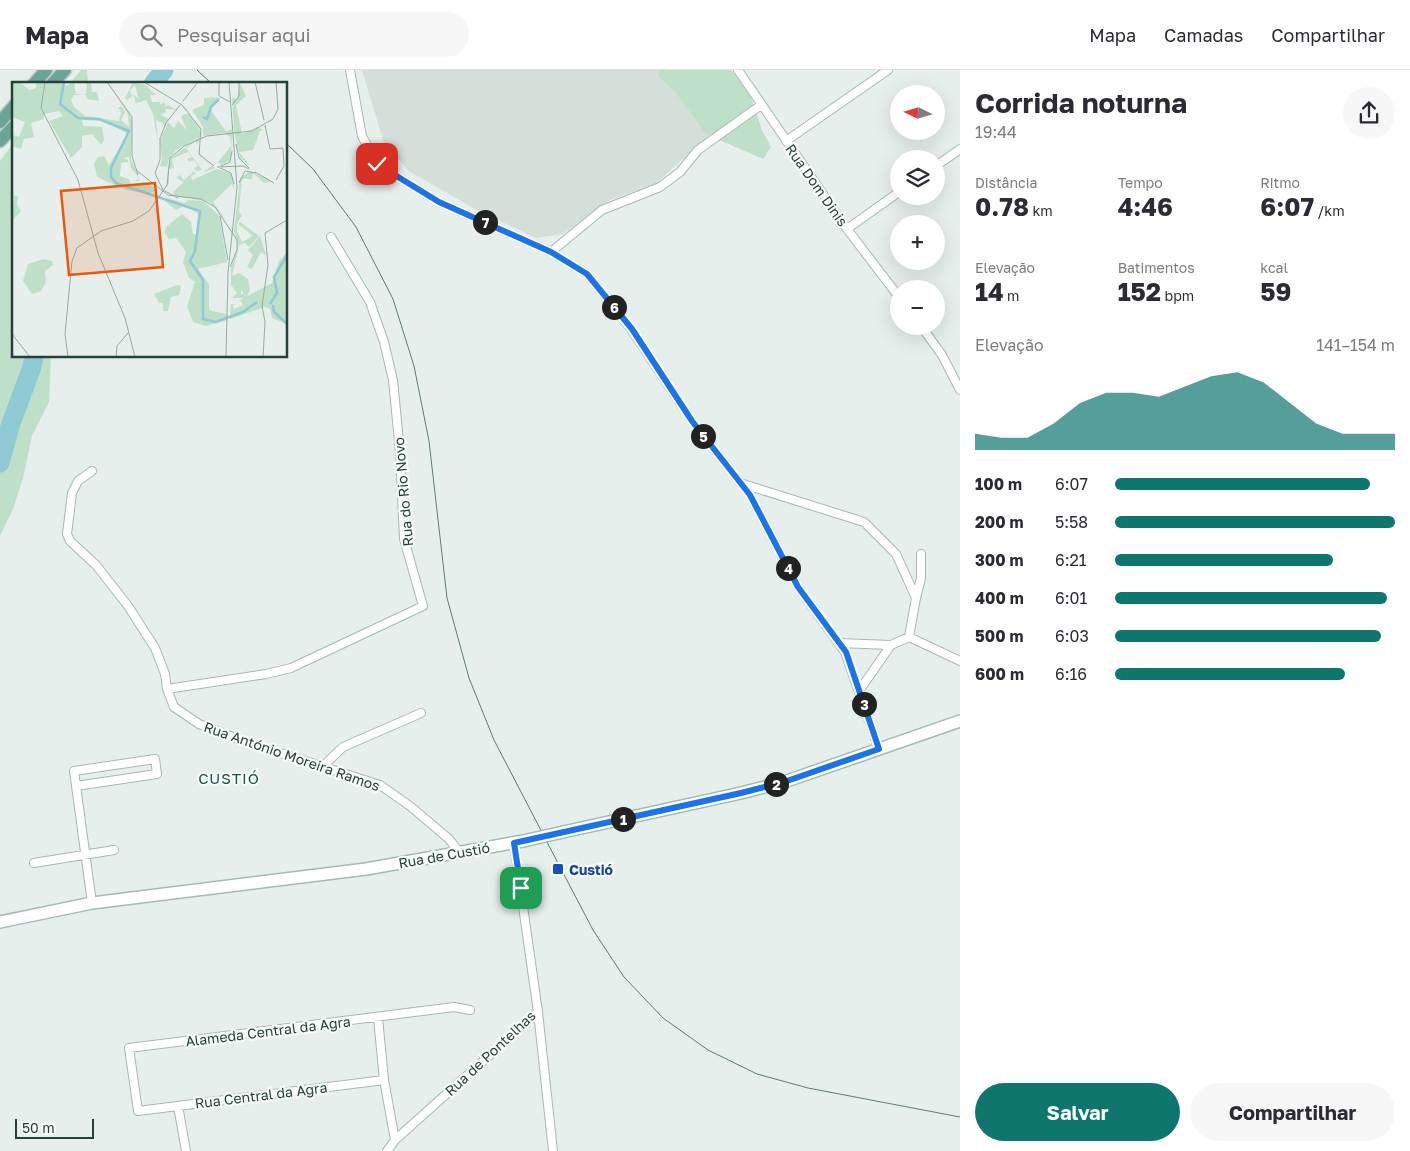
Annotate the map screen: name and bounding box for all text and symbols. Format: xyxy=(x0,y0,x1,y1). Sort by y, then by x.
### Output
search box xyxy=(119,12,469,57)
text: Mapa xyxy=(25,20,89,49)
icon: search xyxy=(137,21,165,49)
text: Pesquisar aqui xyxy=(177,23,311,46)
text: Mapa xyxy=(1089,24,1136,46)
text: Camadas xyxy=(1164,24,1243,46)
text: Compartilhar xyxy=(1271,24,1385,46)
inset map xyxy=(12,82,288,358)
north arrow xyxy=(890,85,945,140)
map controls xyxy=(890,85,945,335)
text: Corrida noturna xyxy=(975,86,1187,119)
button: share xyxy=(1343,87,1395,139)
text: 19:44 xyxy=(975,122,1017,142)
street label: Rua Dom Dinis xyxy=(782,141,852,229)
pin xyxy=(356,143,398,185)
icon: check xyxy=(363,150,391,178)
button: layers xyxy=(890,150,945,205)
text: Distância xyxy=(975,174,1037,191)
text: Tempo xyxy=(1118,174,1163,191)
text: Ritmo xyxy=(1260,174,1300,191)
text: 0.78 xyxy=(975,191,1029,222)
text: 4:46 xyxy=(1118,191,1173,222)
text: 6:07 xyxy=(1260,191,1314,222)
text: km xyxy=(1029,202,1053,219)
text: /km xyxy=(1314,202,1345,219)
pin: 7 xyxy=(472,210,498,234)
text: 7 xyxy=(482,214,489,231)
button: + xyxy=(890,215,945,270)
text: Elevação xyxy=(975,259,1035,276)
text: Batimentos xyxy=(1118,259,1195,276)
text: kcal xyxy=(1260,259,1288,276)
text: 14 xyxy=(975,276,1004,307)
text: 152 xyxy=(1118,276,1161,307)
text: 59 xyxy=(1260,276,1291,307)
button: − xyxy=(890,280,945,335)
text: m xyxy=(1004,287,1019,304)
text: bpm xyxy=(1161,287,1194,304)
pin: 6 xyxy=(602,294,626,320)
text: 6 xyxy=(610,299,619,316)
text: Elevação xyxy=(975,335,1044,355)
text: 141–154 m xyxy=(1316,335,1395,355)
pin: 5 xyxy=(690,424,716,448)
text: 5 xyxy=(699,428,708,445)
street label: Rua do Rio Novo xyxy=(390,437,416,547)
text: 100 m xyxy=(975,474,1022,494)
text: 6:07 xyxy=(1055,474,1088,494)
text: 200 m xyxy=(975,512,1024,532)
text: 5:58 xyxy=(1055,512,1088,532)
text: 300 m xyxy=(975,550,1024,570)
text: 6:21 xyxy=(1055,550,1087,570)
pin: 4 xyxy=(776,556,800,580)
text: 4 xyxy=(784,560,793,577)
text: 400 m xyxy=(975,588,1024,608)
text: 6:01 xyxy=(1055,588,1087,608)
text: 500 m xyxy=(975,626,1024,646)
text: 6:03 xyxy=(1055,626,1089,646)
text: 600 m xyxy=(975,664,1024,684)
text: 6:16 xyxy=(1055,664,1087,684)
pin: 3 xyxy=(852,692,876,716)
text: 3 xyxy=(860,696,869,713)
street label: Rua António Moreira Ramos xyxy=(202,718,382,794)
district label: CUSTIÓ xyxy=(198,769,260,787)
pin: 2 xyxy=(764,772,788,796)
text: 2 xyxy=(772,776,781,793)
pin: 1 xyxy=(610,806,636,832)
text: 1 xyxy=(620,811,627,828)
street label: Rua de Custió xyxy=(397,839,491,871)
place label: Custió xyxy=(569,861,613,878)
marker: Custió xyxy=(551,862,565,876)
pin xyxy=(500,867,542,909)
icon: arrive xyxy=(507,874,535,902)
street label: Rua de Pontelhas xyxy=(441,1007,539,1099)
street label: Alameda Central da Agra xyxy=(185,1012,351,1050)
street label: Rua Central da Agra xyxy=(194,1078,328,1112)
button: Salvar xyxy=(975,1083,1180,1141)
button: Compartilhar xyxy=(1190,1083,1395,1141)
scale bar xyxy=(15,1116,94,1139)
text: 50 m xyxy=(22,1119,55,1136)

